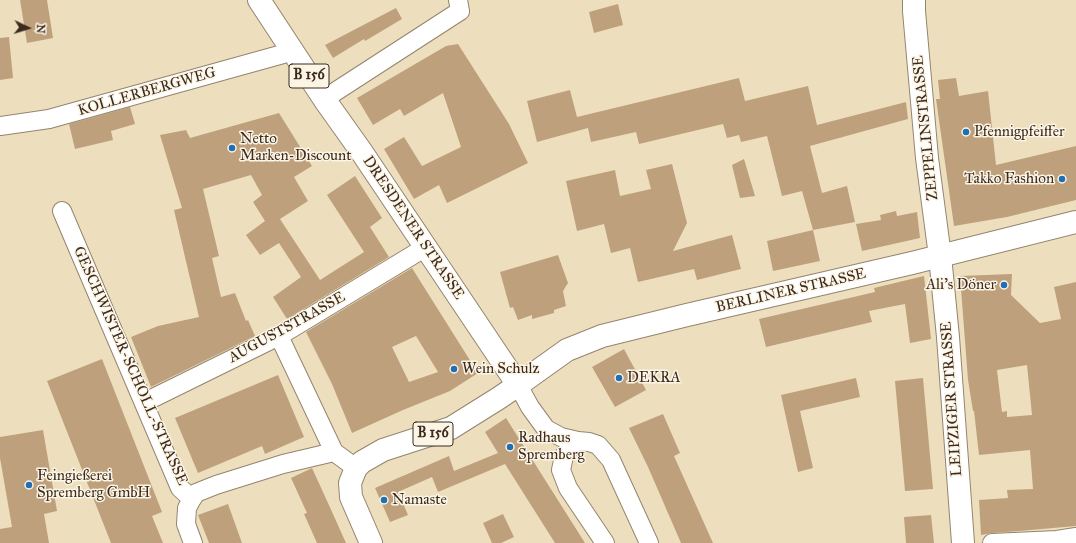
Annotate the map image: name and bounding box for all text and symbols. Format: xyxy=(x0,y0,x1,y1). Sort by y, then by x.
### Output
north arrow xyxy=(8,8,48,48)
text: N xyxy=(34,24,47,34)
street label: ZEPPELINSTRASSE xyxy=(909,55,943,201)
street label: KOLLERBERGWEG xyxy=(76,64,218,120)
road number: B 156 xyxy=(289,64,329,88)
place label: Pfennigpfeiffer xyxy=(974,123,1065,141)
marker: Pfennigpfeiffer xyxy=(961,127,971,137)
place label: Netto Marken-Discount xyxy=(240,130,351,165)
marker: Netto Marken-Discount xyxy=(227,143,237,153)
street label: DRESDENER STRASSE xyxy=(358,153,468,303)
place label: Takko Fashion xyxy=(964,170,1054,188)
marker: Takko Fashion xyxy=(1057,174,1067,184)
street label: GESCHWISTER-SCHOLL-STRASSE xyxy=(69,244,191,488)
street label: BERLINER STRASSE xyxy=(714,265,868,317)
place label: Ali's Döner xyxy=(926,276,996,294)
marker: Ali's Döner xyxy=(999,280,1009,290)
street label: AUGUSTSTRASSE xyxy=(226,289,348,367)
street label: LEIPZIGER STRASSE xyxy=(938,321,966,477)
place label: Wein Schulz xyxy=(462,360,540,378)
marker: Wein Schulz xyxy=(449,364,459,374)
place label: DEKRA xyxy=(627,369,681,387)
marker: DEKRA xyxy=(614,373,624,383)
road number: B 156 xyxy=(413,422,453,446)
place label: Radhaus Spremberg xyxy=(518,429,585,464)
marker: Radhaus Spremberg xyxy=(505,442,515,452)
place label: Feingießerei Spremberg GmbH xyxy=(37,467,150,502)
marker: Feingießerei Spremberg GmbH xyxy=(24,480,34,490)
place label: Namaste xyxy=(392,491,447,509)
marker: Namaste xyxy=(379,495,389,505)

